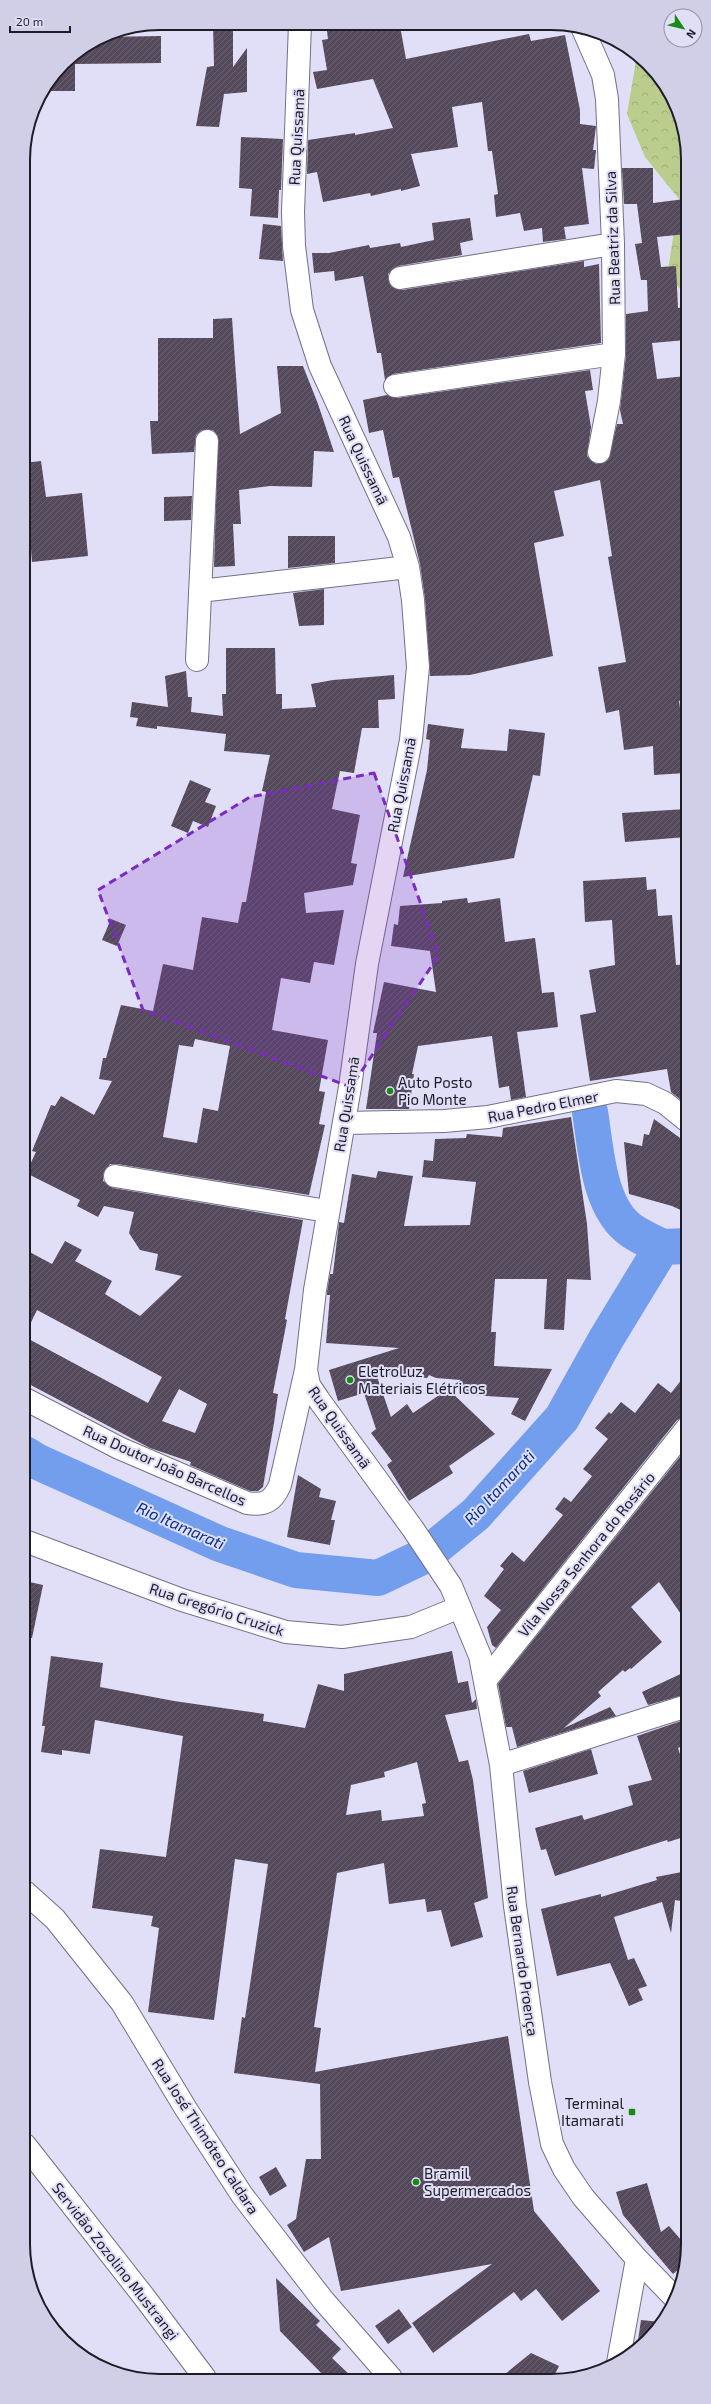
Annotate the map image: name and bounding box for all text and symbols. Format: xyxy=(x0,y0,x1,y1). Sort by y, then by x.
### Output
scale bar xyxy=(10,8,70,34)
north arrow xyxy=(663,8,703,48)
text: 20 m xyxy=(16,14,43,28)
text: N xyxy=(684,27,699,41)
street label: Rua Quissamã xyxy=(284,88,309,186)
street label: Rua Beatriz da Silva xyxy=(601,171,623,305)
street label: Rua Quissamã xyxy=(335,412,393,508)
street label: Rua Quissamã xyxy=(383,736,420,834)
street label: Rua Quissamã xyxy=(330,1055,363,1153)
place label: Auto Posto Pio Monte xyxy=(398,1073,473,1108)
marker: Auto Posto Pio Monte xyxy=(385,1086,395,1096)
street label: Rua Pedro Elmer xyxy=(486,1086,600,1126)
place label: EletroLuz Materiais Elétricos xyxy=(358,1362,486,1397)
marker: EletroLuz Materiais Elétricos xyxy=(345,1375,355,1385)
street label: Rua Quissamã xyxy=(304,1382,375,1472)
street label: Rua Doutor João Barcellos xyxy=(81,1421,249,1509)
water label: Rio Itamarati xyxy=(460,1446,538,1528)
street label: Vila Nossa Senhora do Rosário xyxy=(514,1468,658,1640)
water label: Rio Itamarati xyxy=(134,1497,228,1553)
street label: Rua Gregório Cruzick xyxy=(147,1579,287,1639)
street label: Rua Bernardo Proença xyxy=(503,1885,542,2037)
street label: Rua José Thimóteo Caldara xyxy=(149,2055,263,2217)
place label: Terminal Itamarati xyxy=(561,2094,625,2129)
marker: Terminal Itamarati xyxy=(627,2107,637,2117)
place label: Bramil Supermercados xyxy=(424,2164,531,2199)
marker: Bramil Supermercados xyxy=(411,2177,421,2187)
street label: Servidão Zozolino Mustrangi xyxy=(49,2179,183,2343)

